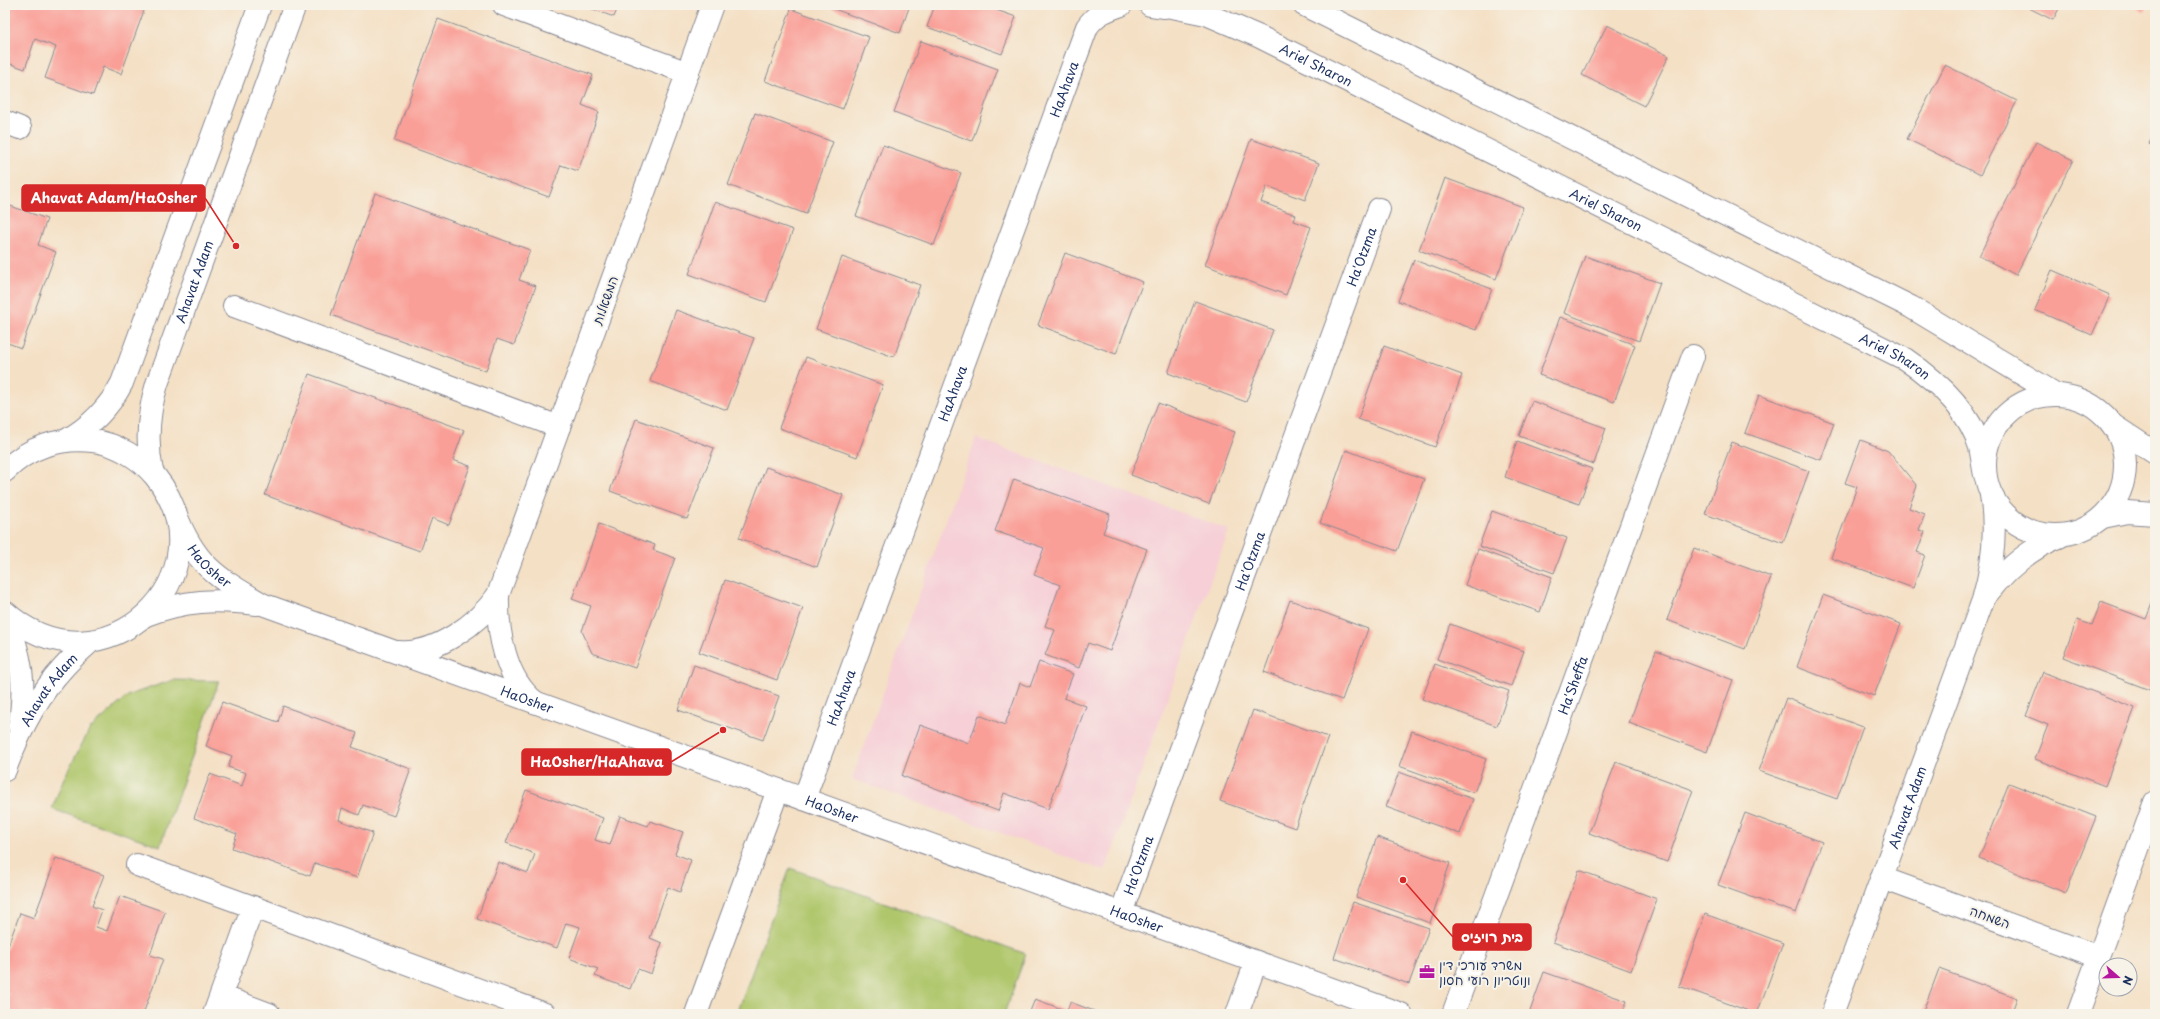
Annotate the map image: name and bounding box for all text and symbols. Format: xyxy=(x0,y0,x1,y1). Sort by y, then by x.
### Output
street label: Ariel Sharon xyxy=(1277,38,1356,91)
street label: HaAhava xyxy=(1045,58,1083,120)
street label: Ariel Sharon xyxy=(1566,183,1646,235)
callout: Ahavat Adam/HaOsher xyxy=(22,185,205,211)
text: Ahavat Adam/HaOsher xyxy=(31,187,198,208)
street label: Ha'Otzma xyxy=(1341,223,1381,289)
street label: Ahavat Adam xyxy=(170,238,218,325)
street label: המשאלות xyxy=(587,273,622,328)
street label: Ariel Sharon xyxy=(1856,328,1935,384)
street label: HaAhava xyxy=(933,362,971,424)
street label: Ha'Otzma xyxy=(1230,528,1269,593)
street label: HaOsher xyxy=(184,540,236,592)
street label: Ahavat Adam xyxy=(15,649,81,729)
street label: Ha'Sheffa xyxy=(1553,652,1592,717)
street label: HaAhava xyxy=(822,666,860,728)
street label: HaOsher xyxy=(498,681,557,718)
callout: HaOsher/HaAhava xyxy=(522,749,671,775)
text: HaOsher/HaAhava xyxy=(530,751,664,772)
street label: Ahavat Adam xyxy=(1883,763,1931,851)
street label: HaOsher xyxy=(803,790,862,827)
street label: Ha'Otzma xyxy=(1119,832,1158,897)
street label: HaOsher xyxy=(1108,900,1167,937)
street label: השמחה xyxy=(1967,900,2013,933)
callout: בית רויזיס xyxy=(1453,924,1531,950)
text: בית רויזיס xyxy=(1461,926,1523,947)
place label: משרד עורכי דין ונוטריון רועי חסון xyxy=(1439,955,1531,989)
north arrow xyxy=(2098,957,2138,997)
office icon: משרד עורכי דין ונוטריון רועי חסון xyxy=(1418,963,1436,981)
text: N xyxy=(2118,974,2137,988)

